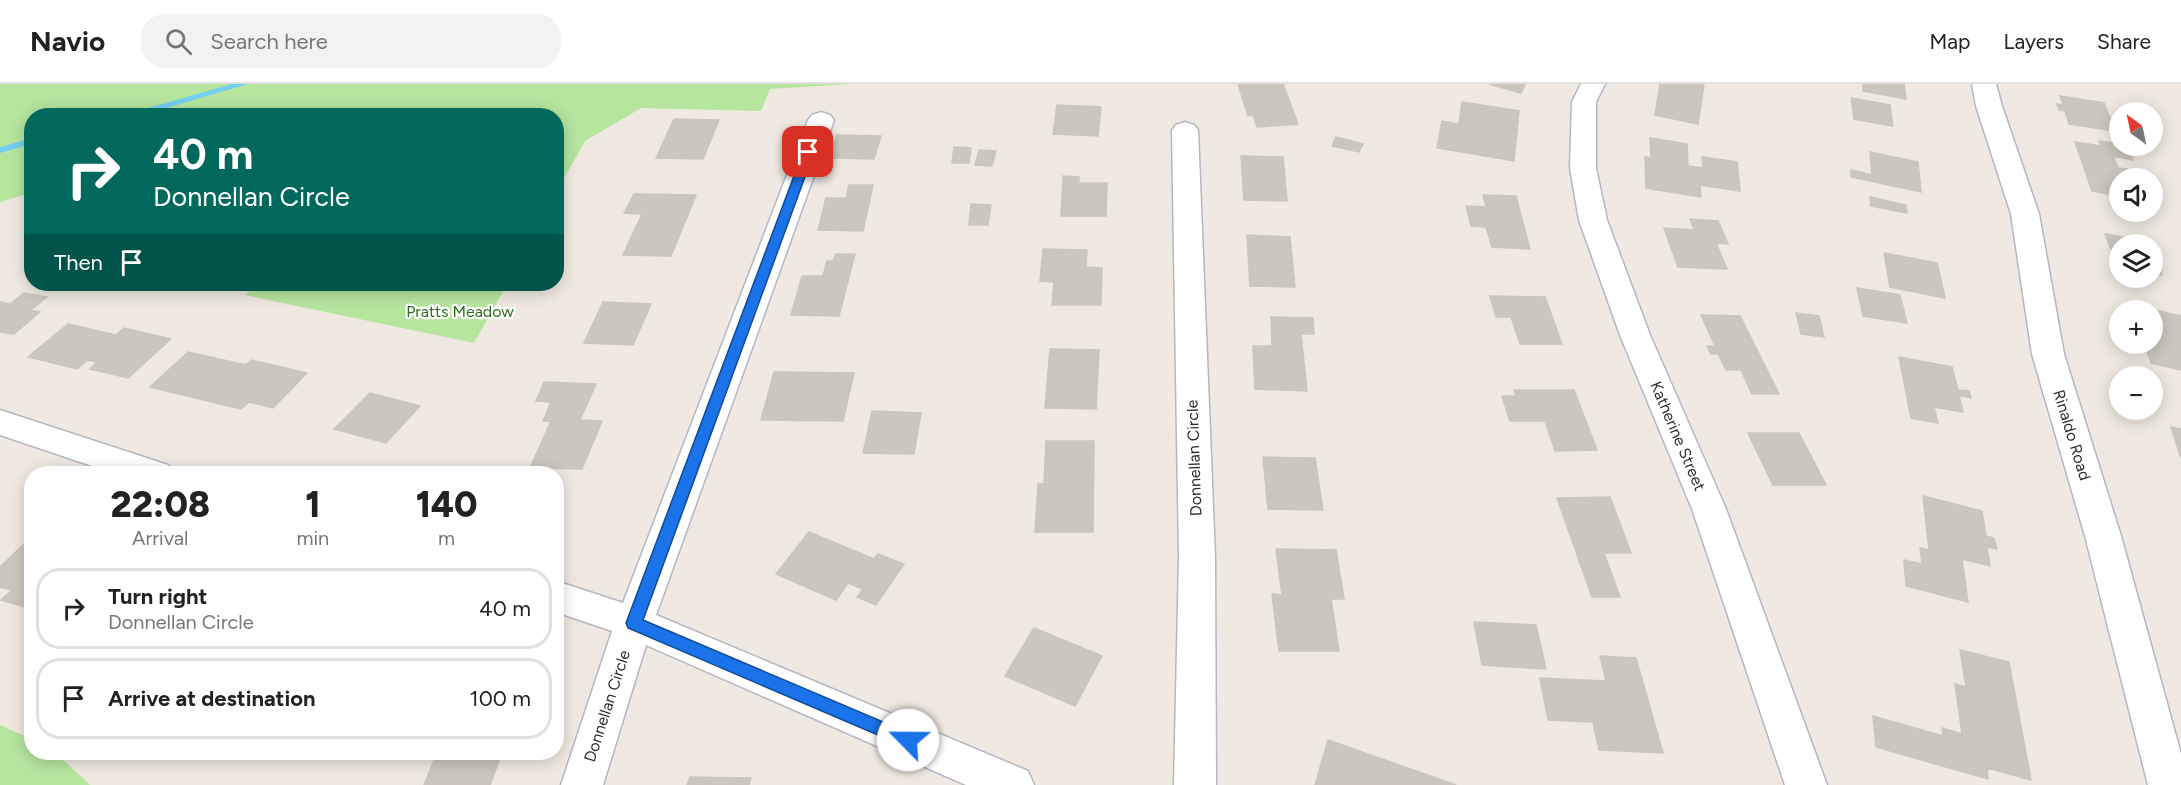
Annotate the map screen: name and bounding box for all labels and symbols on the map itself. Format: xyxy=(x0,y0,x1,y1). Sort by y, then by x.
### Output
north arrow xyxy=(2109,102,2163,156)
pin xyxy=(782,126,833,177)
park label: Pratts Meadow xyxy=(406,302,514,321)
street label: Katherine Street xyxy=(1646,378,1710,494)
street label: Rinaldo Road xyxy=(2049,387,2095,483)
street label: Donnellan Circle xyxy=(1182,399,1206,517)
street label: Donnellan Circle xyxy=(580,647,634,764)
position arrow xyxy=(876,708,940,772)

